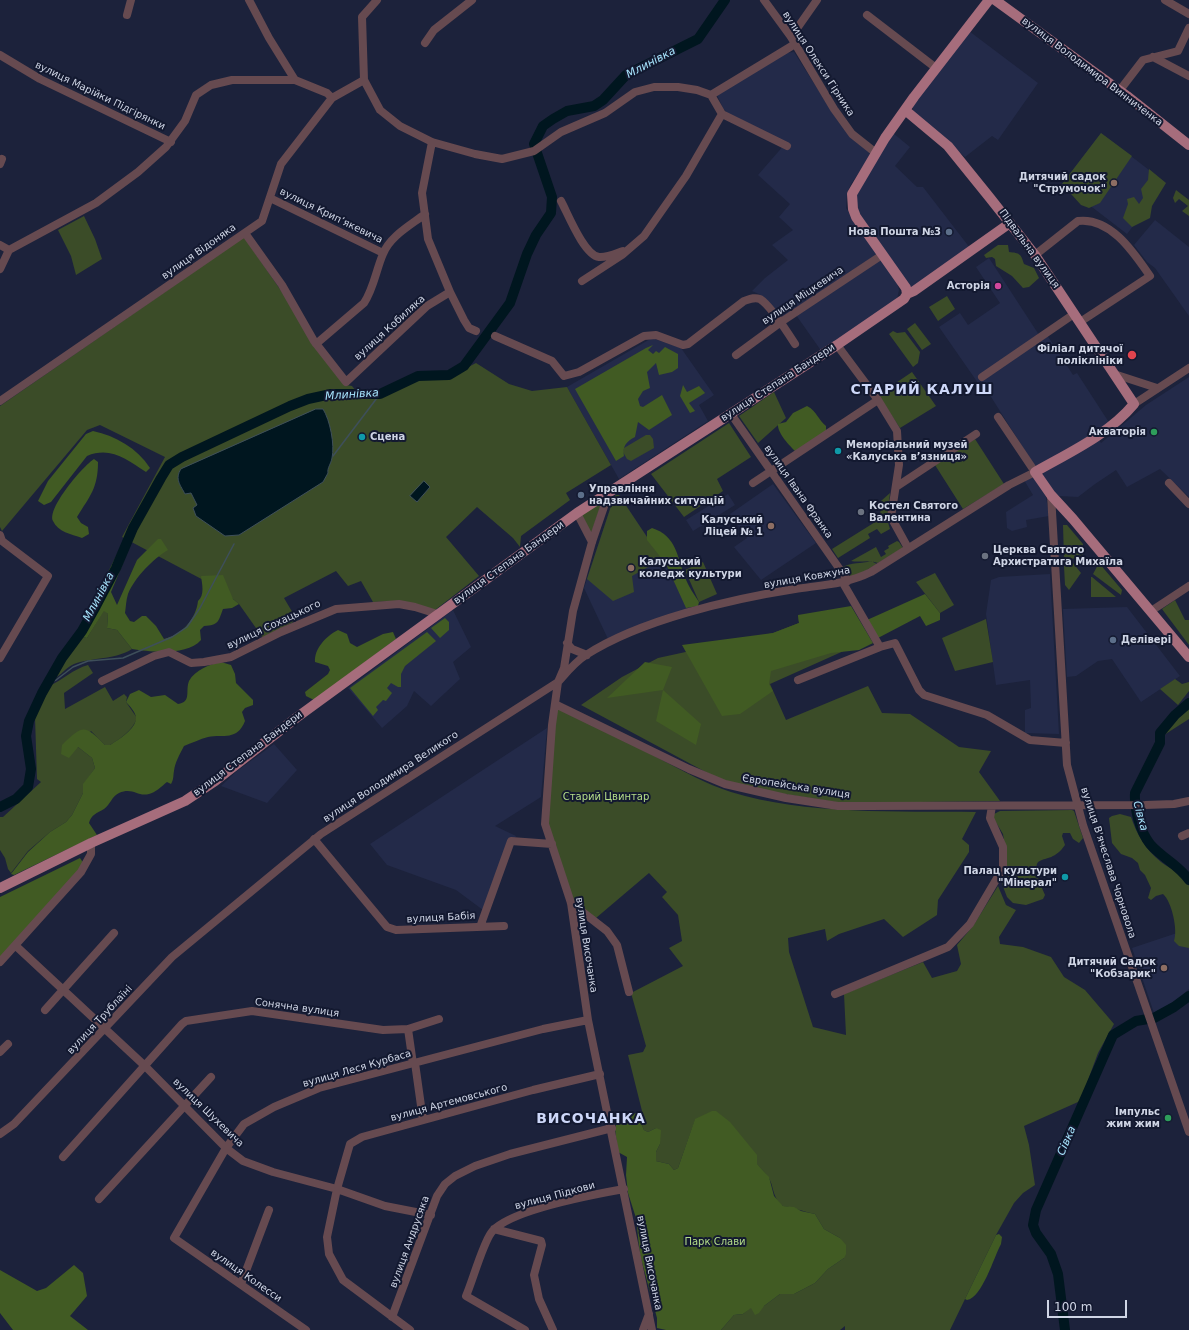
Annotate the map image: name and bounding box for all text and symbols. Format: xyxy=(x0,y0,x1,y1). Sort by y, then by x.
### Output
street label: вулиця Олекси Гірника xyxy=(780,9,856,119)
street label: вулиця Володимира Винниченка xyxy=(1019,15,1165,129)
water label: Млинівка xyxy=(624,45,678,81)
street label: вулиця Марійки Підгірянки xyxy=(33,59,167,133)
place label: Дитячий садок "Струмочок" xyxy=(1019,171,1106,194)
marker: Дитячий садок "Струмочок" xyxy=(1109,178,1119,188)
street label: вулиця Крипʼякевича xyxy=(278,186,384,246)
street label: Підвальна вулиця xyxy=(996,207,1062,291)
street label: вулиця Відоняка xyxy=(159,222,239,282)
place label: Нова Пошта №3 xyxy=(848,226,941,238)
marker: Нова Пошта №3 xyxy=(944,227,954,237)
street label: вулиця Міцкевича xyxy=(760,264,846,328)
place label: Асторія xyxy=(947,280,990,292)
marker: Асторія xyxy=(993,281,1003,291)
street label: вулиця Кобиляка xyxy=(352,293,428,363)
street label: вулиця Степана Бандери xyxy=(719,342,837,424)
place label: Філіал дитячої поліклініки xyxy=(1037,343,1123,366)
marker: Філіал дитячої поліклініки xyxy=(1126,349,1138,361)
district label: СТАРИЙ КАЛУШ xyxy=(850,382,994,398)
water label: Млинівка xyxy=(325,387,379,403)
place label: Акваторія xyxy=(1089,426,1146,438)
marker: Акваторія xyxy=(1149,427,1159,437)
place label: Сцена xyxy=(370,431,405,443)
marker: Сцена xyxy=(357,432,367,442)
place label: Меморіальний музей «Калуська в’язниця» xyxy=(846,439,967,462)
street label: вулиця Івана Франка xyxy=(761,443,835,541)
marker: Меморіальний музей «Калуська в’язниця» xyxy=(833,446,843,456)
place label: Управління надзвичайних ситуацій xyxy=(589,483,724,506)
marker: Управління надзвичайних ситуацій xyxy=(576,490,586,500)
place label: Костел Святого Валентина xyxy=(869,500,958,524)
marker: Костел Святого Валентина xyxy=(856,507,866,517)
place label: Калуський Ліцей № 1 xyxy=(701,514,763,538)
street label: вулиця Степана Бандери xyxy=(451,519,567,607)
marker: Калуський Ліцей № 1 xyxy=(766,521,776,531)
place label: Церква Святого Архистратига Михаїла xyxy=(993,544,1123,568)
marker: Церква Святого Архистратига Михаїла xyxy=(980,551,990,561)
place label: Калуський коледж культури xyxy=(639,556,742,580)
marker: Калуський коледж культури xyxy=(626,563,636,573)
street label: вулиця Ковжуна xyxy=(763,565,851,591)
water label: Млинівка xyxy=(81,570,117,624)
street label: вулиця Сохацького xyxy=(225,598,323,652)
place label: Делівері xyxy=(1121,634,1171,646)
marker: Делівері xyxy=(1108,635,1118,645)
street label: вулиця Степана Бандери xyxy=(191,709,305,799)
street label: вулиця Володимира Великого xyxy=(321,729,461,825)
street label: Європейська вулиця xyxy=(741,773,851,801)
street label: вулиця В'ячеслава Чорновола xyxy=(1078,786,1138,940)
park label: Старий Цвинтар xyxy=(563,791,649,803)
water label: Сівка xyxy=(1130,800,1150,832)
place label: Палац культури "Мінерал" xyxy=(963,865,1057,888)
marker: Палац культури "Мінерал" xyxy=(1060,872,1070,882)
street label: вулиця Височанка xyxy=(573,896,599,994)
street label: вулиця Бабія xyxy=(406,910,476,926)
place label: Дитячий Садок "Кобзарик" xyxy=(1068,956,1156,980)
marker: Дитячий Садок "Кобзарик" xyxy=(1159,963,1169,973)
street label: вулиця Трублаїні xyxy=(65,983,135,1057)
street label: Сонячна вулиця xyxy=(254,996,340,1020)
street label: вулиця Леся Курбаса xyxy=(301,1048,413,1090)
street label: вулиця Шухевича xyxy=(170,1076,246,1150)
street label: вулиця Артемовського xyxy=(389,1082,509,1124)
place label: Імпульс жим жим xyxy=(1106,1106,1160,1130)
district label: ВИСОЧАНКА xyxy=(536,1111,646,1127)
marker: Імпульс жим жим xyxy=(1163,1113,1173,1123)
water label: Сівка xyxy=(1055,1124,1079,1158)
street label: вулиця Підкови xyxy=(514,1180,596,1212)
street label: вулиця Андрусяка xyxy=(388,1194,432,1290)
street label: вулиця Височанка xyxy=(634,1215,664,1311)
park label: Парк Слави xyxy=(684,1236,746,1248)
street label: вулиця Колесси xyxy=(208,1247,284,1305)
scale bar xyxy=(1049,1292,1129,1318)
text: 100 m xyxy=(1054,1300,1092,1314)

